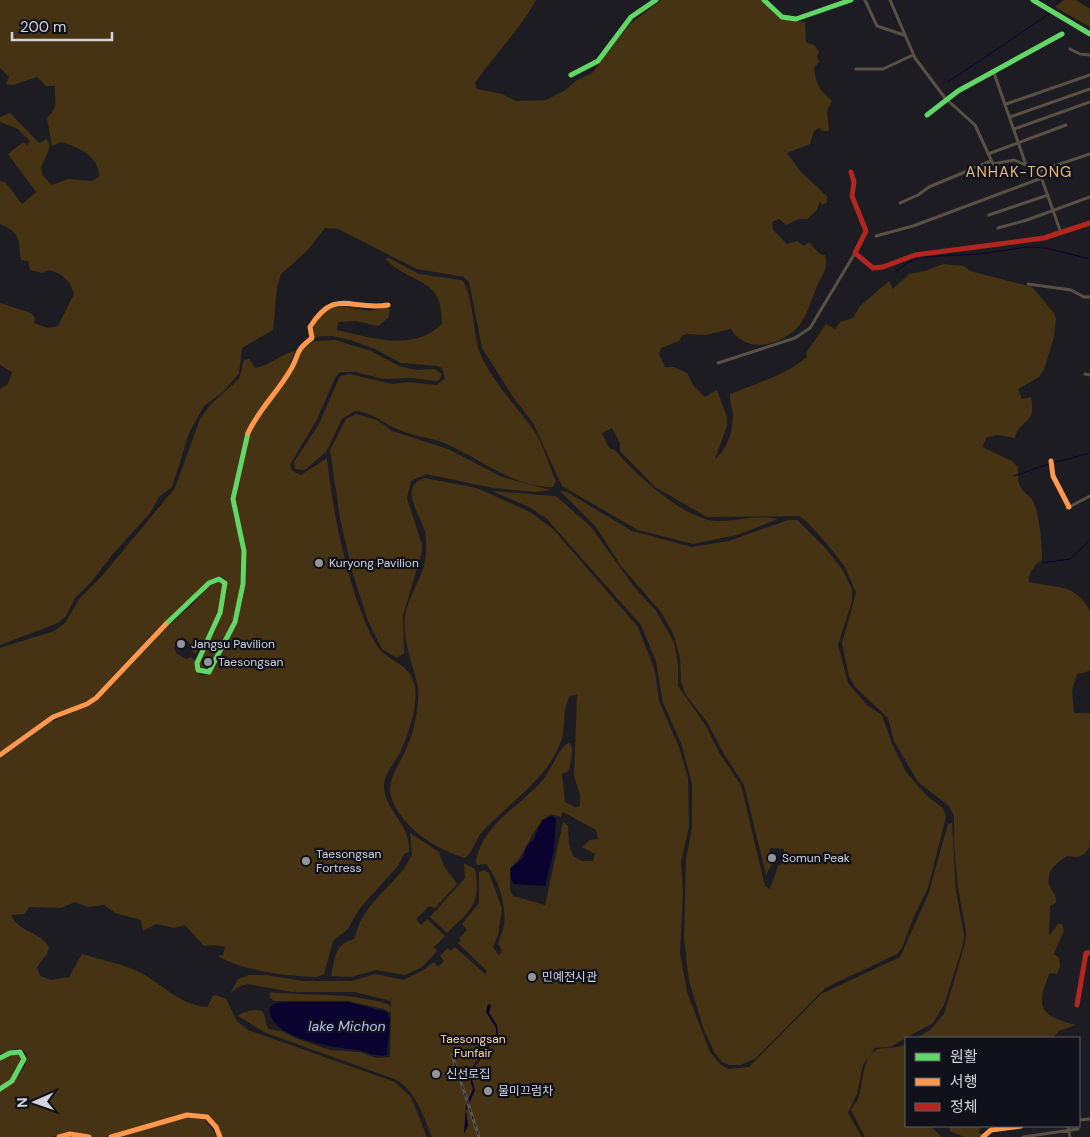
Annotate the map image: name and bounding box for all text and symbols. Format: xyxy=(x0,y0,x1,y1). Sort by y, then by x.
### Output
scale bar xyxy=(12,10,112,42)
text: 200 m xyxy=(20,17,66,37)
district label: ANHAK-TONG xyxy=(966,162,1072,182)
place label: Kuryong Pavilion xyxy=(329,555,419,571)
marker: Kuryong Pavilion xyxy=(313,557,325,569)
place label: Jangsu Pavilion xyxy=(191,636,275,652)
marker: Jangsu Pavilion xyxy=(175,638,187,650)
place label: Taesongsan xyxy=(218,654,283,670)
marker: Taesongsan xyxy=(202,656,214,668)
place label: Taesongsan Fortress xyxy=(316,846,381,876)
place label: Somun Peak xyxy=(782,850,850,866)
marker: Somun Peak xyxy=(766,852,778,864)
marker: Taesongsan Fortress xyxy=(300,855,312,867)
place label: 민예전시관 xyxy=(542,969,597,985)
marker: 민예전시관 xyxy=(526,971,538,983)
water label: lake Michon xyxy=(308,1017,386,1035)
park label: Taesongsan Funfair xyxy=(440,1031,506,1061)
legend xyxy=(905,1037,1080,1127)
text: 원활 xyxy=(950,1047,978,1067)
place label: 신선로집 xyxy=(446,1066,490,1082)
marker: 신선로집 xyxy=(430,1068,442,1080)
text: 서행 xyxy=(950,1072,978,1092)
north arrow xyxy=(10,1077,60,1127)
place label: 물미끄럼차 xyxy=(498,1083,553,1099)
marker: 물미끄럼차 xyxy=(482,1085,494,1097)
text: N xyxy=(13,1097,31,1108)
text: 정체 xyxy=(950,1097,978,1117)

